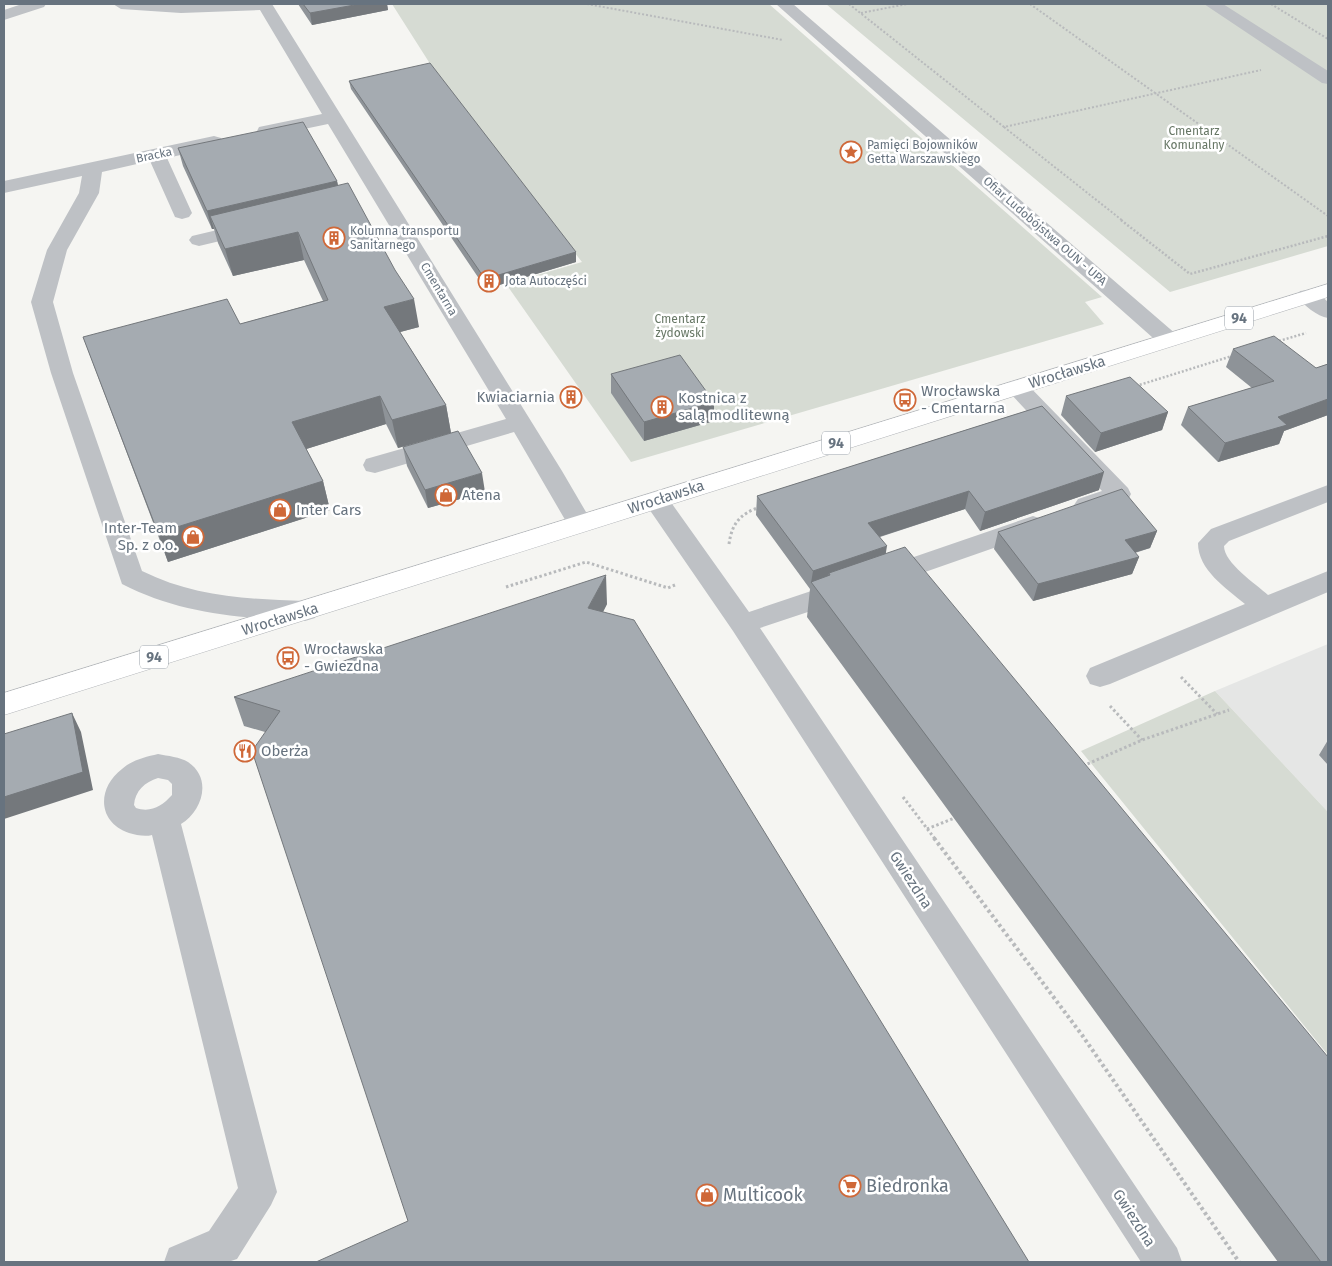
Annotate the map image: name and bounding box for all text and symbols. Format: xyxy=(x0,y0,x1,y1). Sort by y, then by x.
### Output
park label: Cmentarz Komunalny xyxy=(1164,124,1225,152)
place label: Pamięci Bojowników Getta Warszawskiego xyxy=(867,138,980,166)
place icon: Pamięci Bojowników Getta Warszawskiego xyxy=(839,140,863,164)
street label: Bracka xyxy=(135,144,173,166)
street label: Ofiar Ludobójstwa OUN - UPA xyxy=(980,174,1110,288)
place label: Kolumna transportu Sanitarnego xyxy=(350,224,459,252)
building icon: Kolumna transportu Sanitarnego xyxy=(322,226,346,250)
street label: Cmentarna xyxy=(418,260,460,318)
building icon: Jota Autoczęści xyxy=(477,269,501,293)
place label: Jota Autoczęści xyxy=(505,274,587,288)
road number: 94 xyxy=(1225,306,1253,330)
park label: Cmentarz żydowski xyxy=(655,312,705,340)
street label: Wrocławska xyxy=(1026,352,1108,392)
place label: Wrocławska - Cmentarna xyxy=(921,382,1005,417)
building icon: Kwiaciarnia xyxy=(559,385,583,409)
place label: Kwiaciarnia xyxy=(477,388,555,406)
bus stop icon: Wrocławska - Cmentarna xyxy=(893,388,917,412)
place label: Kostnica z salą modlitewną xyxy=(678,389,790,424)
building icon: Kostnica z salą modlitewną xyxy=(650,395,674,419)
road number: 94 xyxy=(822,432,850,454)
street label: Wrocławska xyxy=(625,476,707,518)
shop icon: Atena xyxy=(434,483,458,507)
place label: Atena xyxy=(462,486,501,504)
shop icon: Inter Cars xyxy=(268,498,292,522)
place label: Inter Cars xyxy=(296,501,361,519)
place label: Inter-Team Sp. z o.o. xyxy=(104,519,177,554)
shop icon: Inter-Team Sp. z o.o. xyxy=(181,525,205,549)
street label: Wrocławska xyxy=(239,599,321,639)
place label: Wrocławska - Gwiezdna xyxy=(304,640,383,675)
road number: 94 xyxy=(140,646,168,669)
bus stop icon: Wrocławska - Gwiezdna xyxy=(276,646,300,670)
restaurant icon: Oberża xyxy=(233,739,257,763)
place label: Oberża xyxy=(261,742,309,760)
street label: Gwiezdna xyxy=(886,848,936,912)
supermarket icon: Biedronka xyxy=(838,1174,862,1198)
place label: Biedronka xyxy=(866,1175,949,1197)
shop icon: Multicook xyxy=(695,1183,719,1207)
place label: Multicook xyxy=(723,1184,804,1206)
street label: Gwiezdna xyxy=(1109,1186,1159,1250)

